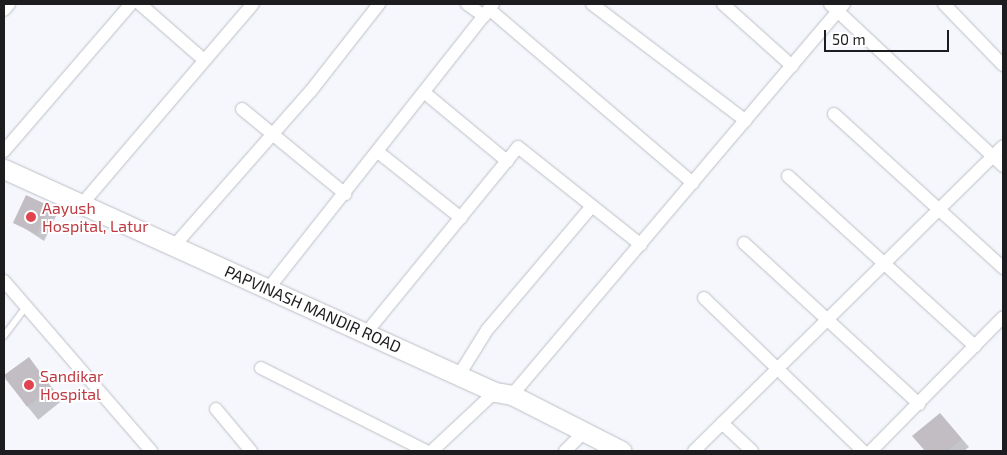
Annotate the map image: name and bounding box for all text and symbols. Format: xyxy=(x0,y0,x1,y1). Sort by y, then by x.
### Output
scale bar xyxy=(827,20,952,52)
text: 50 m xyxy=(832,30,866,48)
place label: Aayush Hospital, Latur xyxy=(42,198,149,236)
marker: Aayush Hospital, Latur xyxy=(24,210,38,224)
street label: PAPVINASH MANDIR ROAD xyxy=(222,261,404,357)
place label: Sandikar Hospital xyxy=(40,366,104,404)
marker: Sandikar Hospital xyxy=(22,378,36,392)

